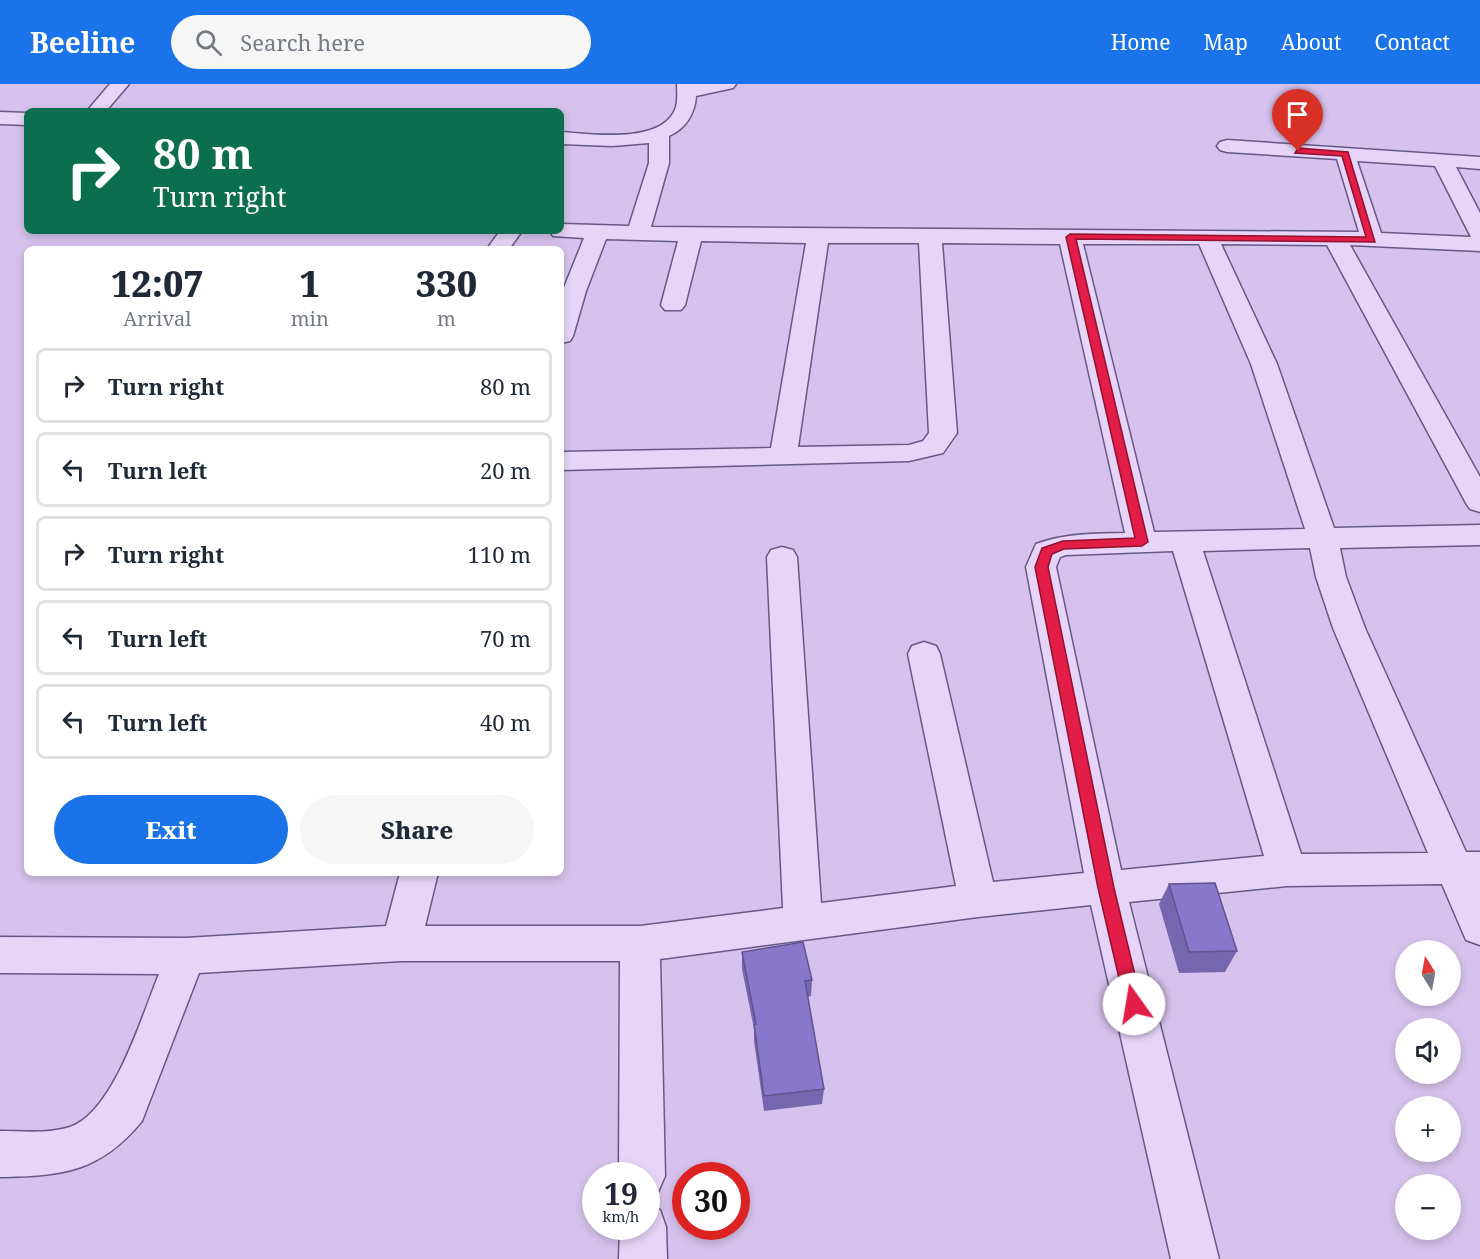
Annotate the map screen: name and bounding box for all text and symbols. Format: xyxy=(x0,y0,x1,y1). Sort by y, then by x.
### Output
search box xyxy=(171,15,591,69)
text: Beeline xyxy=(30,23,135,61)
icon: search xyxy=(192,26,225,59)
text: Search here xyxy=(240,27,365,57)
text: Home xyxy=(1111,28,1171,56)
text: Map xyxy=(1204,28,1248,56)
text: About xyxy=(1281,28,1342,56)
text: Contact xyxy=(1375,28,1450,56)
pin xyxy=(1272,89,1323,151)
icon: arrive xyxy=(1281,98,1314,131)
text: 80 m xyxy=(153,124,253,181)
icon: right xyxy=(54,132,132,210)
text: Turn right xyxy=(153,178,286,215)
text: 12:07 xyxy=(111,259,204,308)
text: 1 xyxy=(300,259,320,308)
text: 330 xyxy=(416,259,477,308)
text: Arrival xyxy=(123,305,192,332)
text: min xyxy=(291,305,329,332)
text: m xyxy=(437,305,456,332)
icon: right xyxy=(57,369,90,402)
text: Turn right xyxy=(108,371,224,401)
text: 80 m xyxy=(480,371,531,401)
icon: left xyxy=(57,453,90,486)
text: Turn left xyxy=(108,455,207,485)
text: 20 m xyxy=(480,455,531,485)
icon: right xyxy=(57,537,90,570)
text: Turn right xyxy=(108,539,224,569)
text: 110 m xyxy=(468,539,531,569)
icon: left xyxy=(57,621,90,654)
text: Turn left xyxy=(108,623,207,653)
text: 70 m xyxy=(480,623,531,653)
icon: left xyxy=(57,705,90,738)
text: Turn left xyxy=(108,707,207,737)
text: 40 m xyxy=(480,707,531,737)
button: Exit xyxy=(54,795,288,864)
button: Share xyxy=(300,795,534,864)
north arrow xyxy=(1395,940,1461,1006)
map controls xyxy=(1395,940,1461,1240)
position arrow xyxy=(1102,972,1166,1036)
button: sound xyxy=(1395,1018,1461,1084)
button: + xyxy=(1395,1096,1461,1162)
speed limit sign: 30 xyxy=(672,1162,750,1240)
text: 19 xyxy=(604,1173,638,1214)
button: − xyxy=(1395,1174,1461,1240)
text: km/h xyxy=(603,1206,639,1226)

